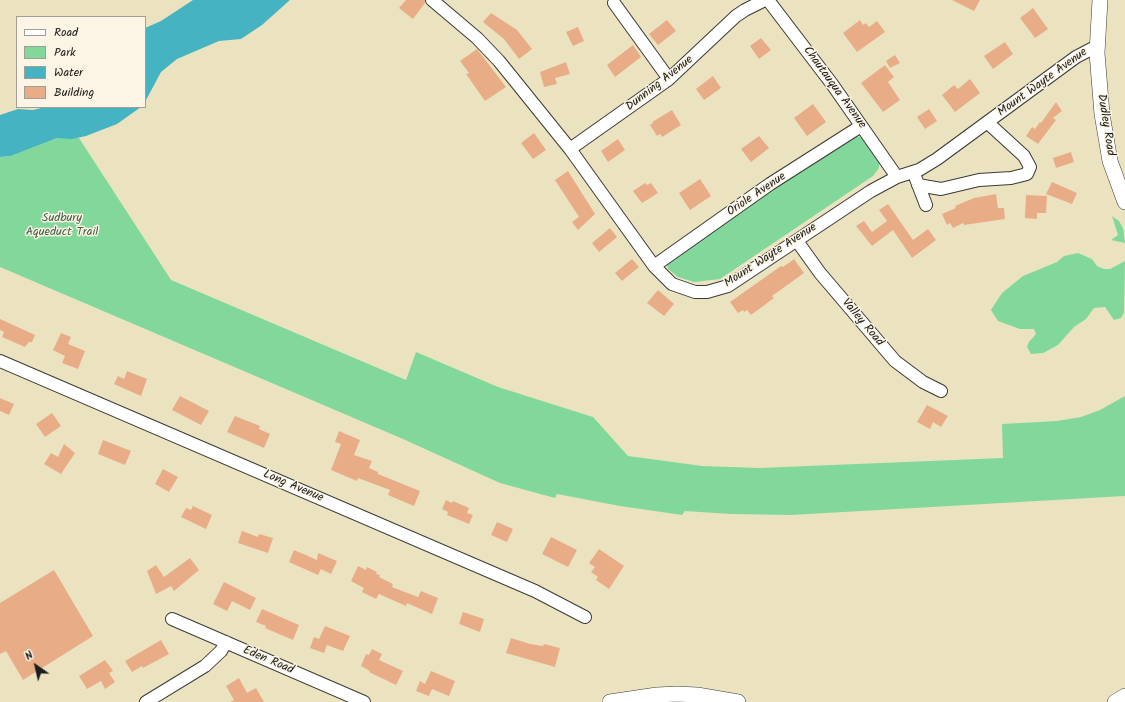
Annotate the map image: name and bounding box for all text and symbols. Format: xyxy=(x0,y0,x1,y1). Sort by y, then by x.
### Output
legend xyxy=(16,16,146,108)
text: Road xyxy=(54,23,78,42)
text: Park xyxy=(54,43,76,62)
street label: Chautauqua Avenue xyxy=(799,44,869,132)
street label: Mount Wayte Avenue xyxy=(995,46,1091,120)
street label: Dunning Avenue xyxy=(623,53,697,115)
text: Water xyxy=(54,63,83,82)
text: Building xyxy=(54,83,94,102)
street label: Dudley Road xyxy=(1093,93,1117,157)
street label: Oriole Avenue xyxy=(725,170,789,220)
park label: Sudbury Aqueduct Trail xyxy=(26,212,98,240)
street label: Mount Wayte Avenue xyxy=(722,221,820,291)
street label: Valley Road xyxy=(838,296,886,350)
street label: Long Avenue xyxy=(261,468,325,506)
street label: Eden Road xyxy=(240,644,296,678)
north arrow xyxy=(16,646,56,686)
text: N xyxy=(21,647,37,665)

